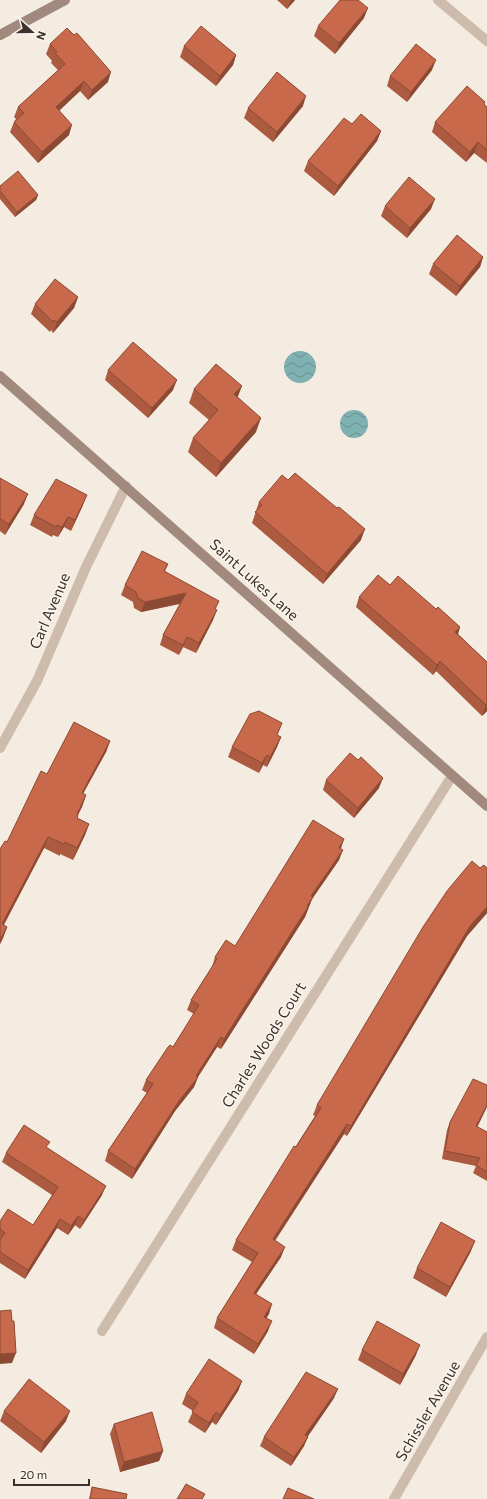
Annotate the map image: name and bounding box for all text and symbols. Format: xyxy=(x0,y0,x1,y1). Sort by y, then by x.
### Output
north arrow xyxy=(12,12,52,52)
text: N xyxy=(34,30,49,42)
street label: Saint Lukes Lane xyxy=(207,535,303,624)
street label: Carl Avenue xyxy=(25,570,73,651)
street label: Charles Woods Court xyxy=(217,978,309,1110)
street label: Schissler Avenue xyxy=(391,1357,463,1464)
scale bar xyxy=(14,1461,89,1487)
text: 20 m xyxy=(20,1467,47,1481)

